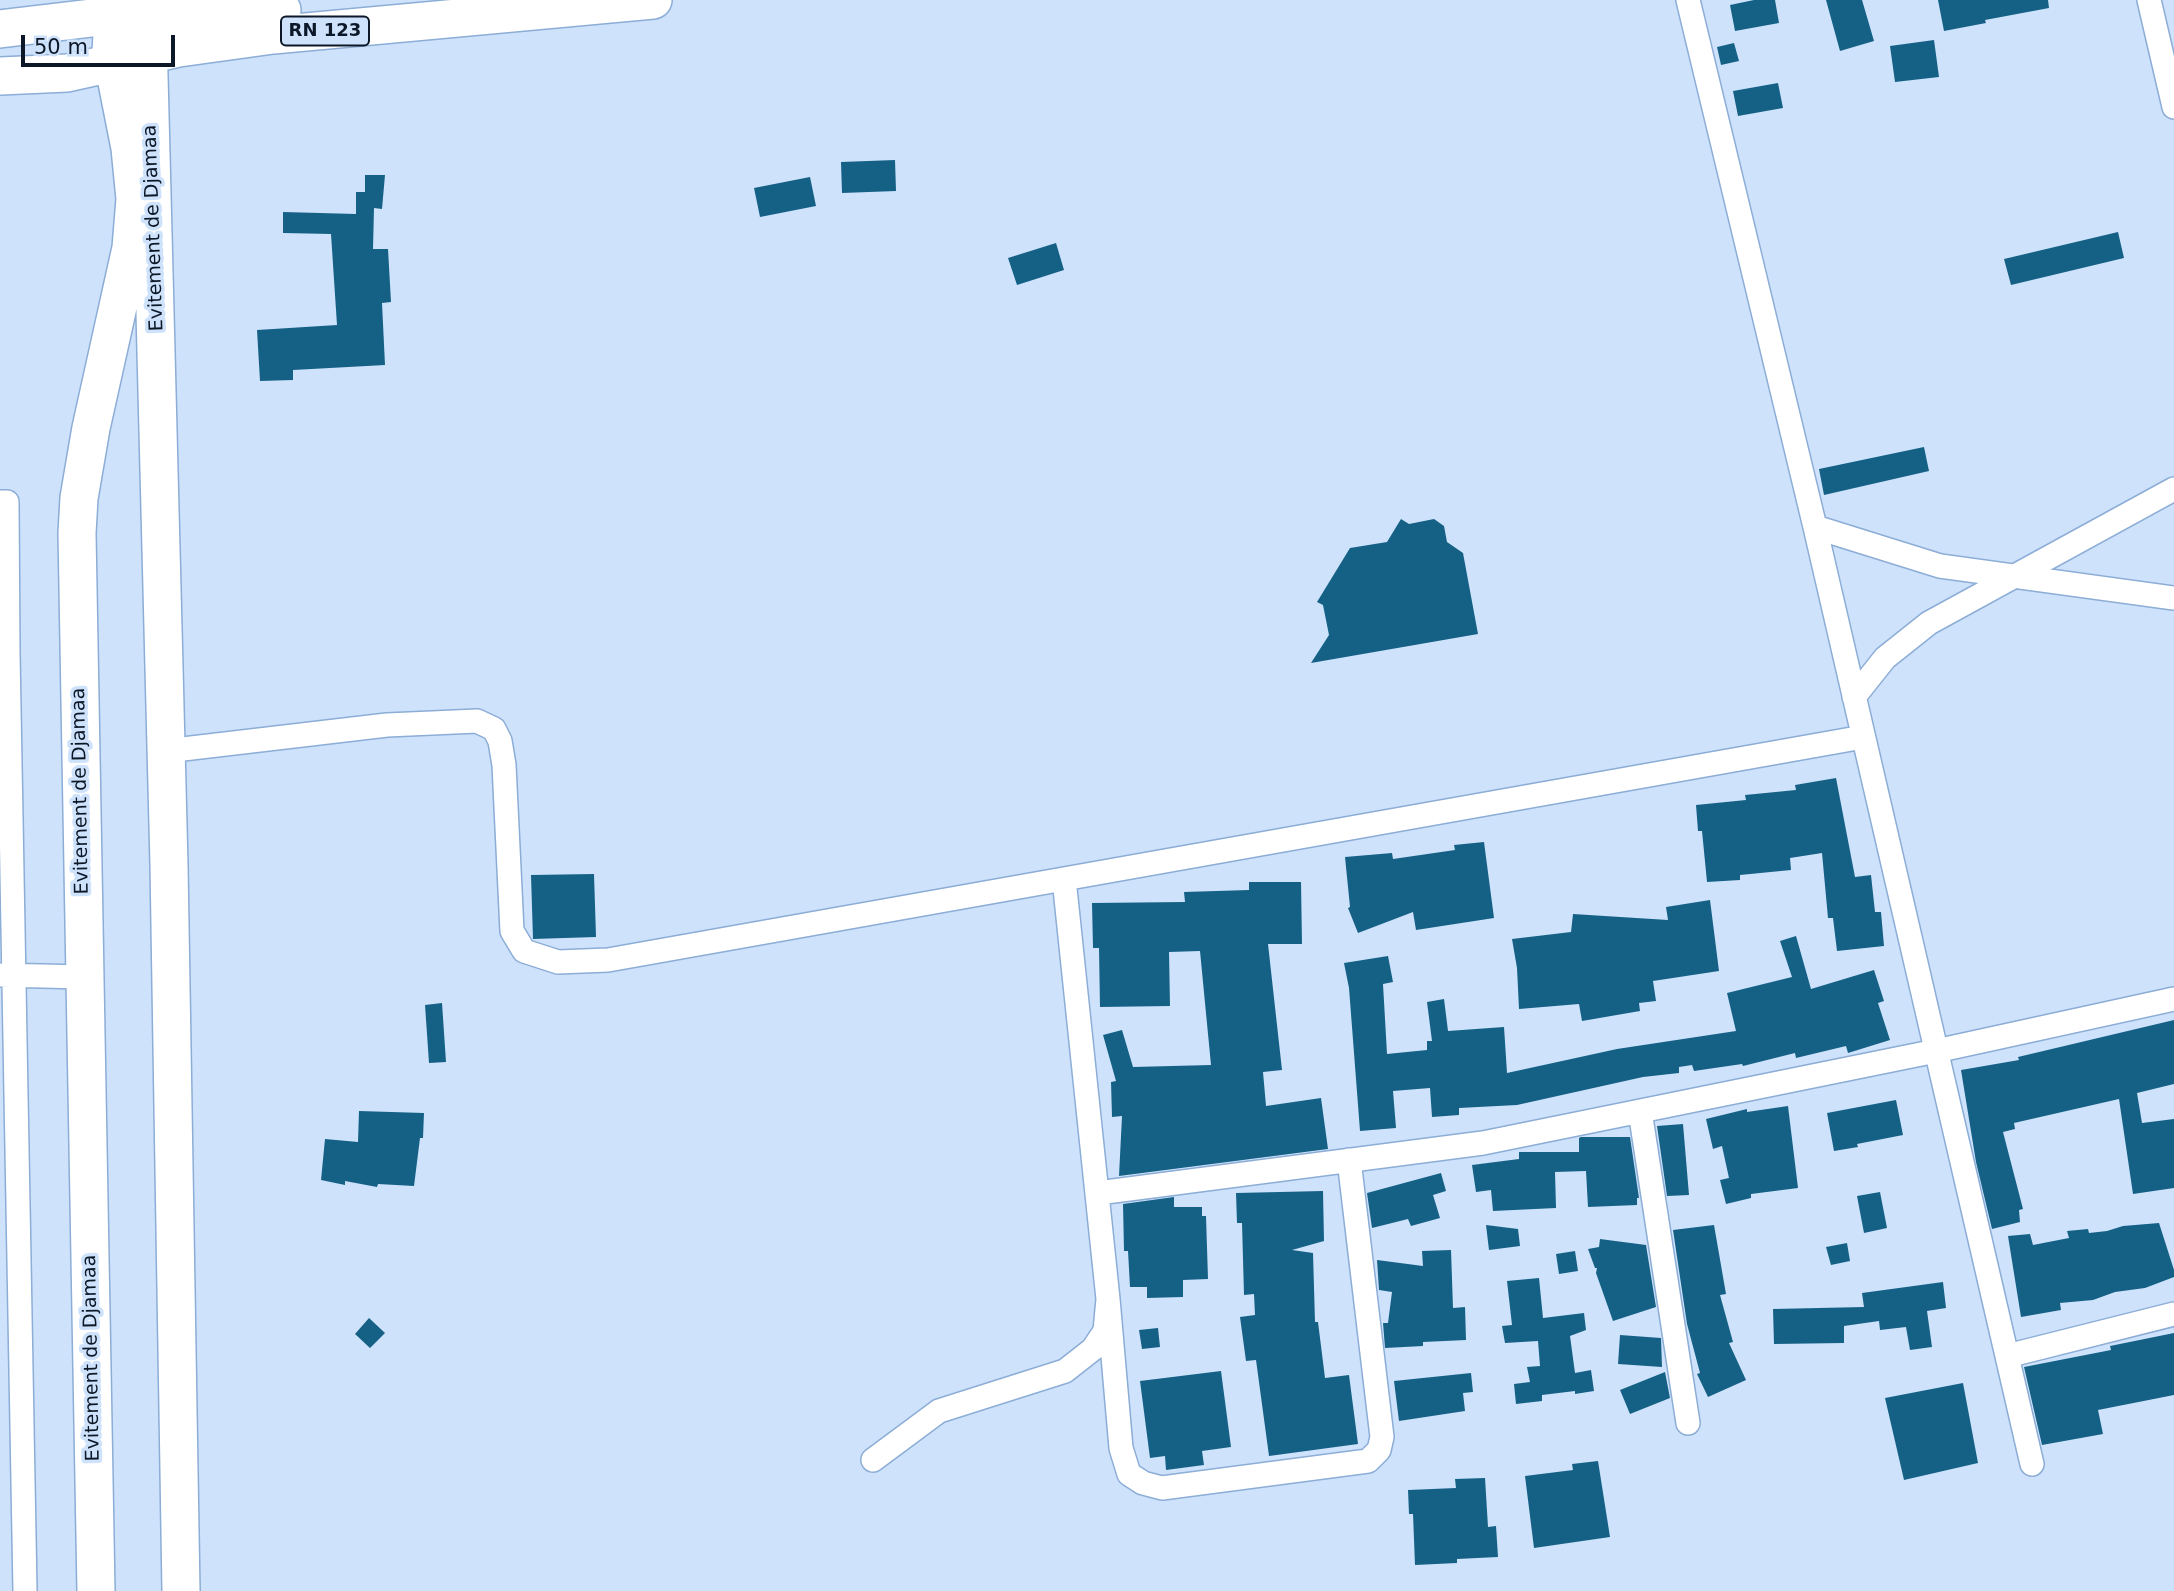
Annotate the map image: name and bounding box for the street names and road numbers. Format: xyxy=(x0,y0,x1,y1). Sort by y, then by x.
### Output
road number: RN 123 xyxy=(281,16,369,46)
street label: Evitement de Djamaa xyxy=(139,124,169,332)
street label: Evitement de Djamaa xyxy=(68,688,94,894)
street label: Evitement de Djamaa xyxy=(79,1255,105,1461)

